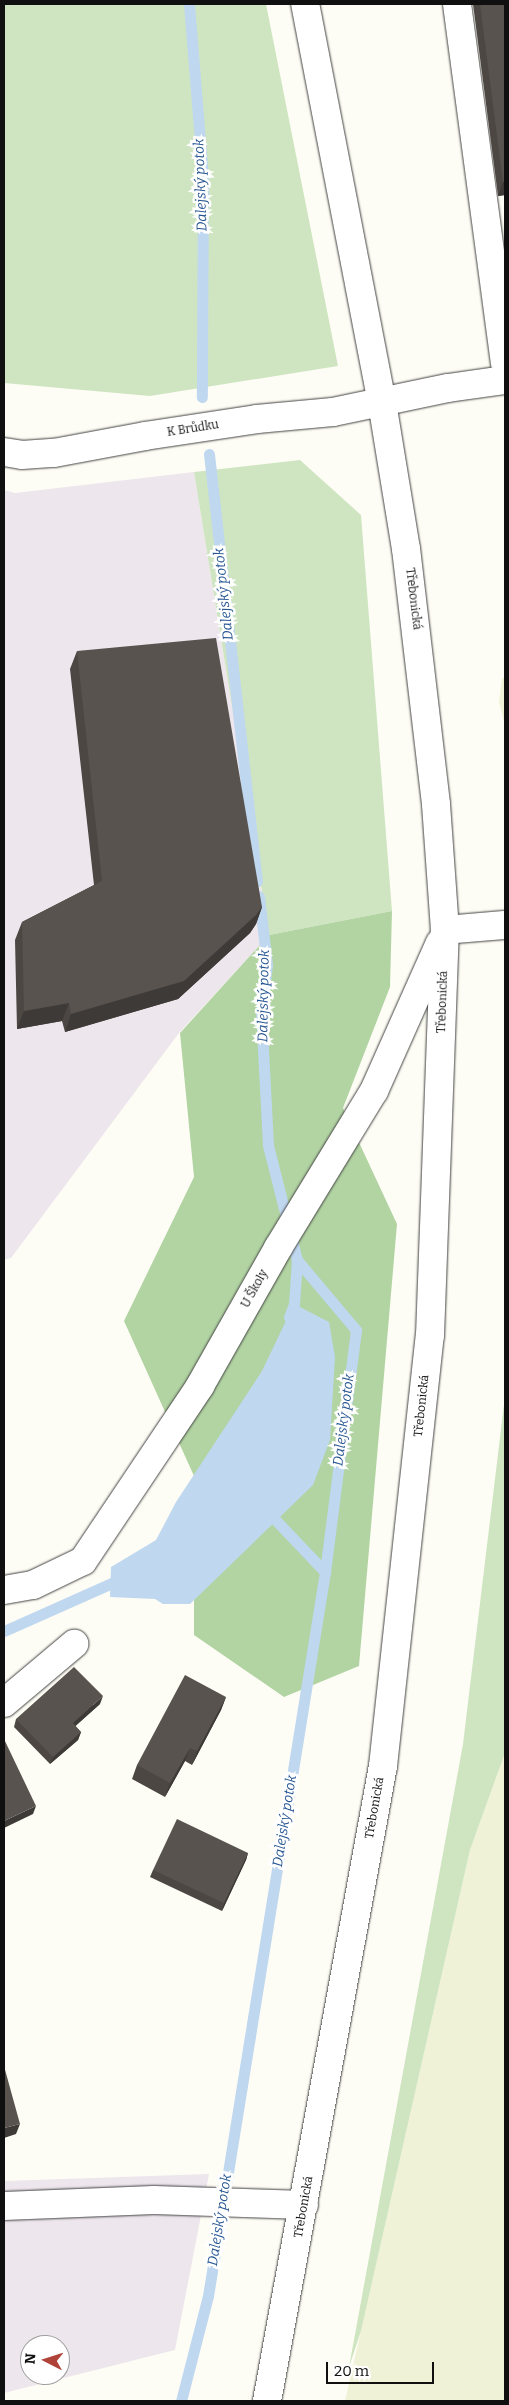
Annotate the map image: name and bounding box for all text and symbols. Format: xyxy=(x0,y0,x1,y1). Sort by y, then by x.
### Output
water label: Dalejský potok xyxy=(191,138,211,232)
street label: K Brůdku xyxy=(166,418,220,440)
water label: Dalejský potok xyxy=(211,547,237,641)
street label: Třebonická xyxy=(402,567,424,631)
water label: Dalejský potok xyxy=(255,949,273,1043)
street label: Třebonická xyxy=(435,971,451,1033)
street label: U Školy xyxy=(239,1267,271,1311)
water label: Dalejský potok xyxy=(330,1373,358,1467)
street label: Třebonická xyxy=(412,1374,432,1438)
water label: Dalejský potok xyxy=(269,1774,301,1868)
street label: Třebonická xyxy=(362,1776,388,1840)
water label: Dalejský potok xyxy=(204,2173,236,2267)
street label: Třebonická xyxy=(291,2175,317,2239)
north arrow xyxy=(20,2335,70,2385)
scale bar xyxy=(329,2352,436,2384)
text: N xyxy=(22,2353,39,2365)
text: 20 m xyxy=(334,2362,369,2380)

